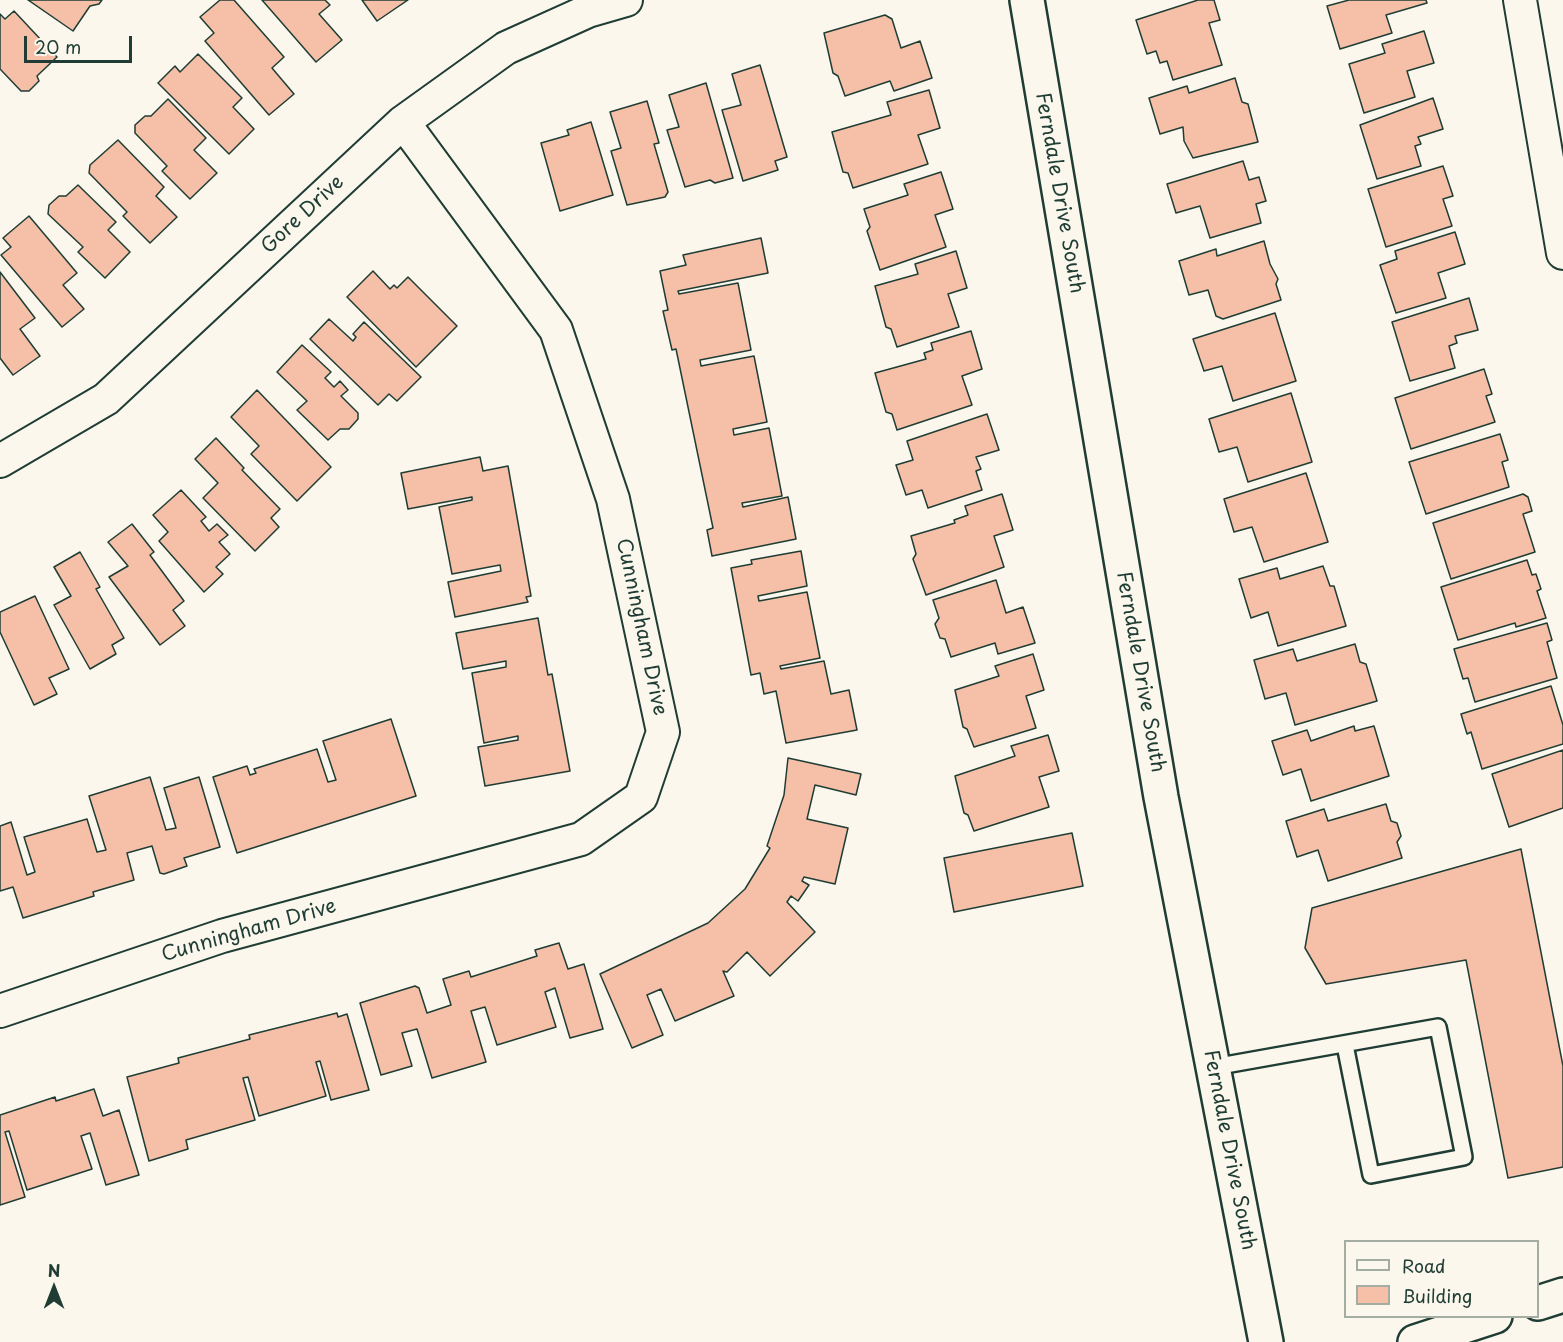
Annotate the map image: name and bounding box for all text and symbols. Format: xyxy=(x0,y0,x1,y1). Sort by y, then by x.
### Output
scale bar xyxy=(27,24,135,62)
text: 20 m xyxy=(35,33,81,60)
street label: Ferndale Drive South xyxy=(1030,91,1088,295)
street label: Gore Drive xyxy=(257,171,349,259)
street label: Cunningham Drive xyxy=(611,536,671,718)
street label: Ferndale Drive South xyxy=(1111,570,1169,774)
street label: Cunningham Drive xyxy=(159,895,339,967)
street label: Ferndale Drive South xyxy=(1198,1048,1260,1252)
legend xyxy=(1344,1240,1539,1318)
text: Road xyxy=(1402,1252,1446,1279)
north arrow xyxy=(24,1258,84,1318)
text: N xyxy=(48,1258,60,1282)
text: Building xyxy=(1402,1282,1472,1309)

